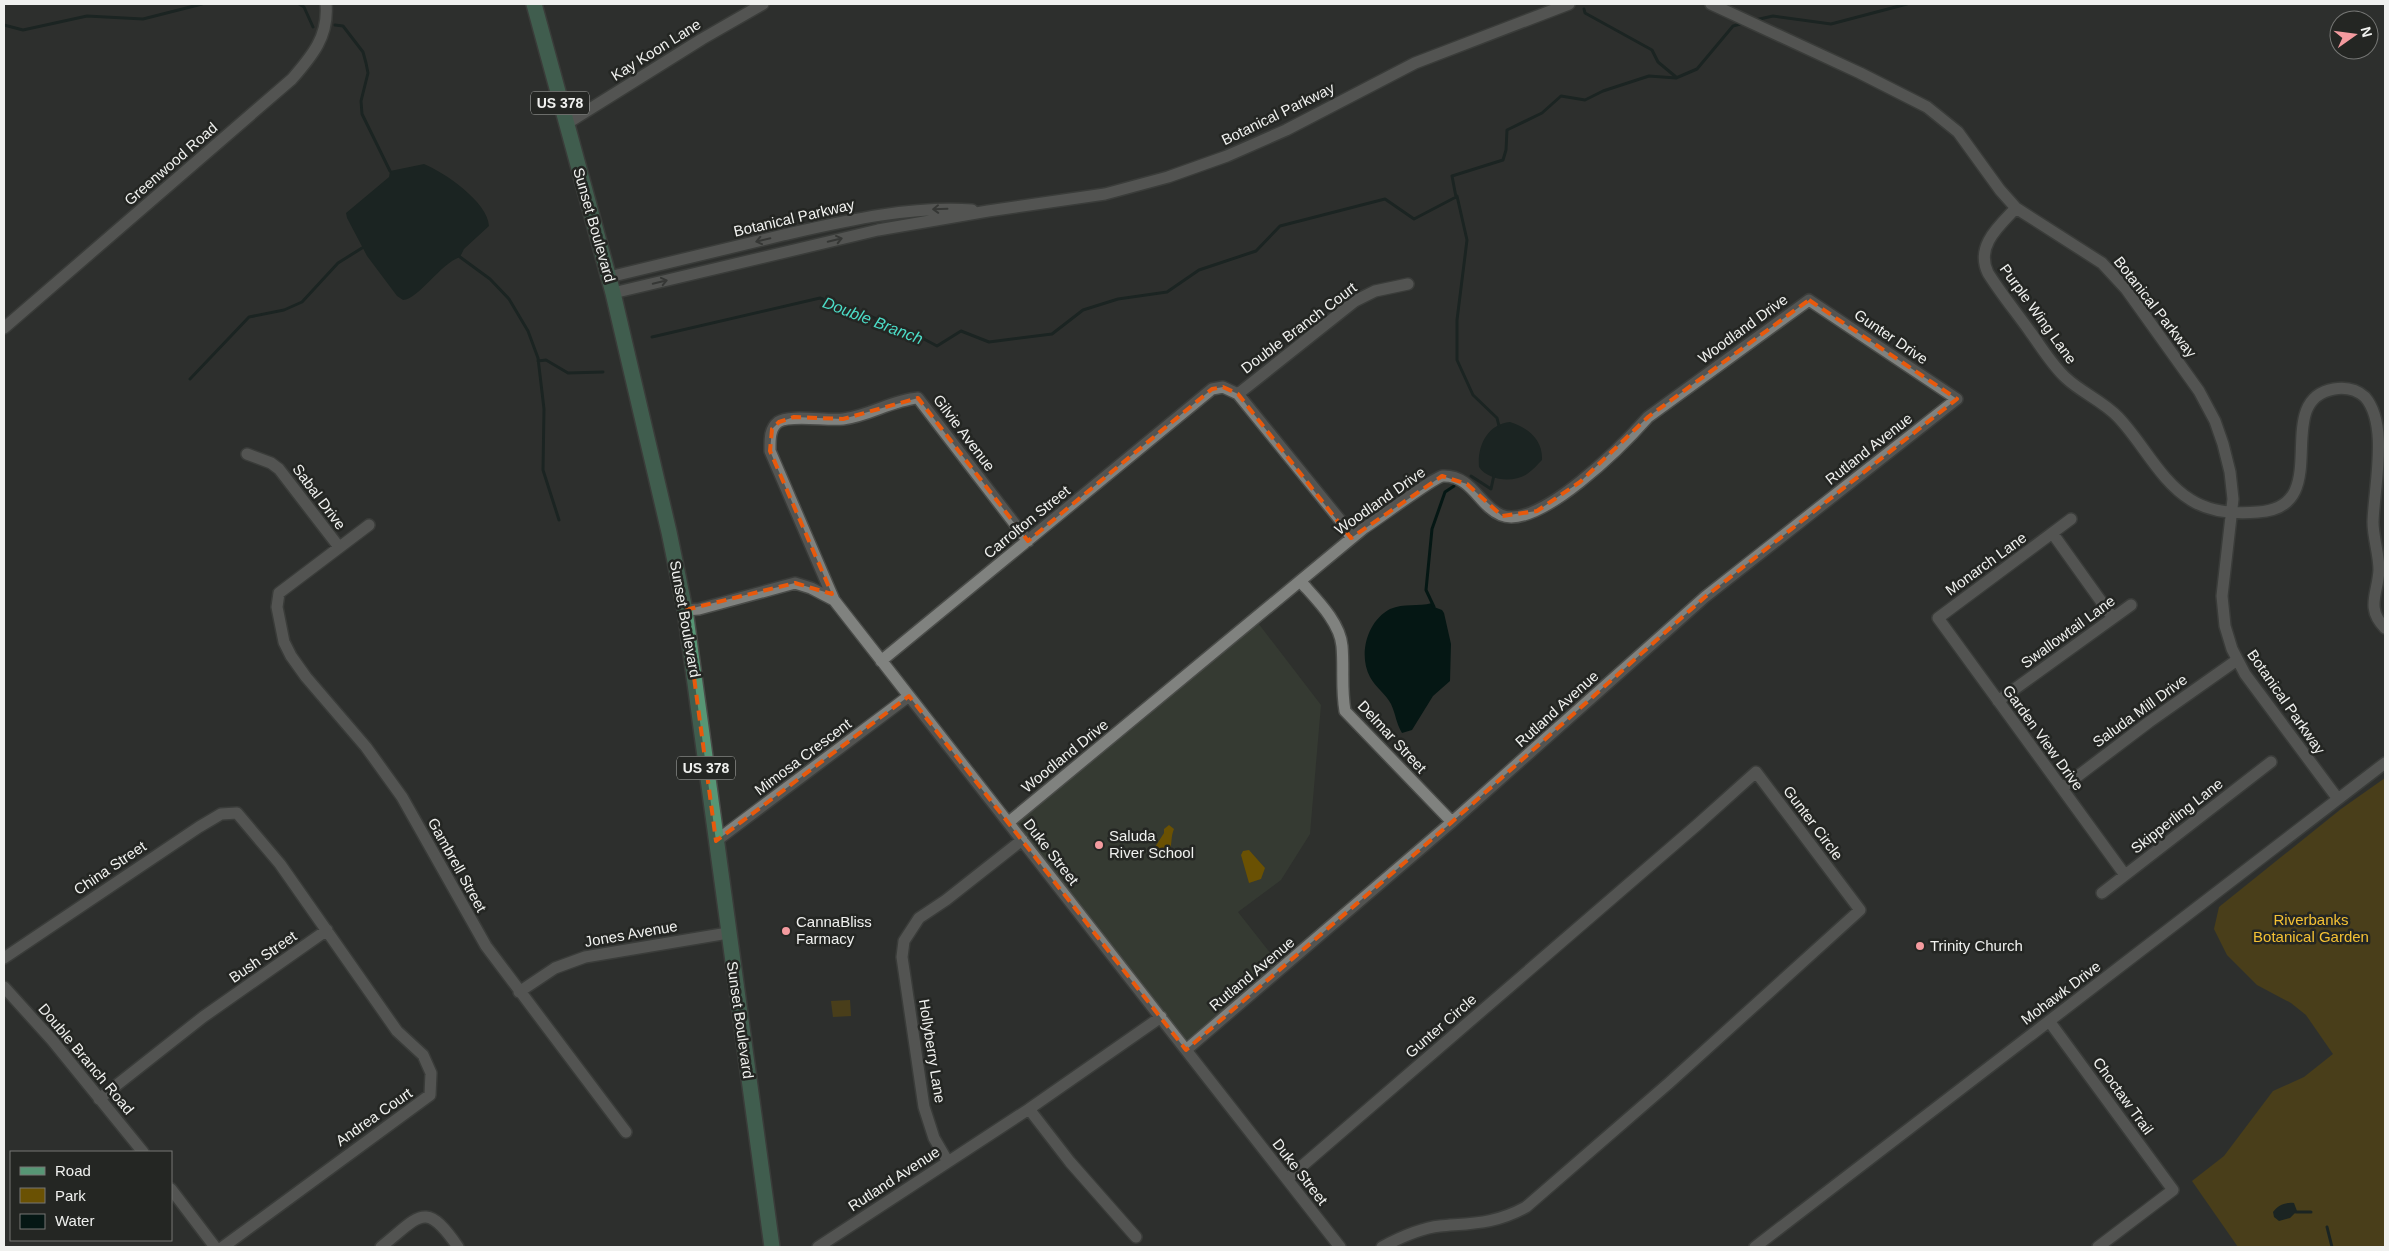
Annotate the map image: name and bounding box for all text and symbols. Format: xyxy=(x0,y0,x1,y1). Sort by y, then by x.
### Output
north arrow xyxy=(2329,10,2379,60)
street label: Kay Koon Lane xyxy=(608,15,704,84)
text: N xyxy=(2358,25,2376,39)
street label: Botanical Parkway xyxy=(1219,79,1337,148)
road number: US 378 xyxy=(531,92,589,115)
street label: Greenwood Road xyxy=(121,119,221,209)
street label: Sunset Boulevard xyxy=(570,166,619,284)
street label: Botanical Parkway xyxy=(732,195,856,240)
one-way arrow xyxy=(932,204,948,214)
one-way arrow xyxy=(827,235,843,244)
one-way arrow xyxy=(755,236,771,245)
street label: Botanical Parkway xyxy=(2111,253,2200,361)
street label: Purple Wing Lane xyxy=(1996,260,2080,367)
one-way arrow xyxy=(652,276,668,286)
street label: Double Branch Court xyxy=(1238,278,1360,377)
street label: Woodland Drive xyxy=(1695,290,1791,367)
water label: Double Branch xyxy=(820,294,925,347)
street label: Gunter Drive xyxy=(1851,306,1931,367)
street label: Gilvie Avenue xyxy=(930,391,999,474)
street label: Rutland Avenue xyxy=(1822,409,1916,488)
street label: Sabal Drive xyxy=(289,461,350,533)
street label: Woodland Drive xyxy=(1331,463,1428,538)
street label: Carrolton Street xyxy=(980,481,1074,562)
street label: Monarch Lane xyxy=(1942,529,2029,599)
street label: Sunset Boulevard xyxy=(667,559,704,679)
street label: Swallowtail Lane xyxy=(2018,592,2118,671)
street label: Botanical Parkway xyxy=(2244,646,2329,758)
street label: Rutland Avenue xyxy=(1512,667,1602,750)
street label: Saluda Mill Drive xyxy=(2089,671,2190,751)
street label: Garden View Drive xyxy=(2000,682,2087,794)
street label: Delmar Street xyxy=(1355,697,1431,777)
street label: Mimosa Crescent xyxy=(751,714,855,799)
street label: Woodland Drive xyxy=(1018,716,1111,796)
road number: US 378 xyxy=(677,756,735,780)
street label: Skipperling Lane xyxy=(2127,775,2226,857)
street label: Gunter Circle xyxy=(1780,782,1847,863)
street label: Gambrell Street xyxy=(425,815,491,916)
street label: Duke Street xyxy=(1020,815,1083,889)
place label: Saluda River School xyxy=(1109,827,1194,861)
street label: China Street xyxy=(70,837,150,898)
marker: Saluda River School xyxy=(1093,839,1105,851)
park label: Riverbanks Botanical Garden xyxy=(2253,911,2369,945)
place label: CannaBliss Farmacy xyxy=(796,913,872,947)
street label: Jones Avenue xyxy=(583,917,679,950)
marker: CannaBliss Farmacy xyxy=(780,925,792,937)
street label: Bush Street xyxy=(226,927,300,986)
street label: Rutland Avenue xyxy=(1206,933,1298,1014)
place label: Trinity Church xyxy=(1930,937,2023,954)
marker: Trinity Church xyxy=(1914,940,1926,952)
street label: Mohawk Drive xyxy=(2018,957,2104,1028)
street label: Sunset Boulevard xyxy=(724,960,757,1080)
street label: Gunter Circle xyxy=(1402,990,1480,1061)
street label: Hollyberry Lane xyxy=(916,998,949,1104)
street label: Double Branch Road xyxy=(35,1000,138,1117)
street label: Choctaw Trail xyxy=(2090,1054,2157,1137)
street label: Andrea Court xyxy=(332,1084,416,1149)
street label: Duke Street xyxy=(1269,1135,1332,1209)
street label: Rutland Avenue xyxy=(845,1143,943,1214)
legend xyxy=(10,1151,172,1241)
text: Road xyxy=(55,1162,91,1179)
text: Park xyxy=(55,1187,86,1204)
text: Water xyxy=(55,1212,94,1229)

